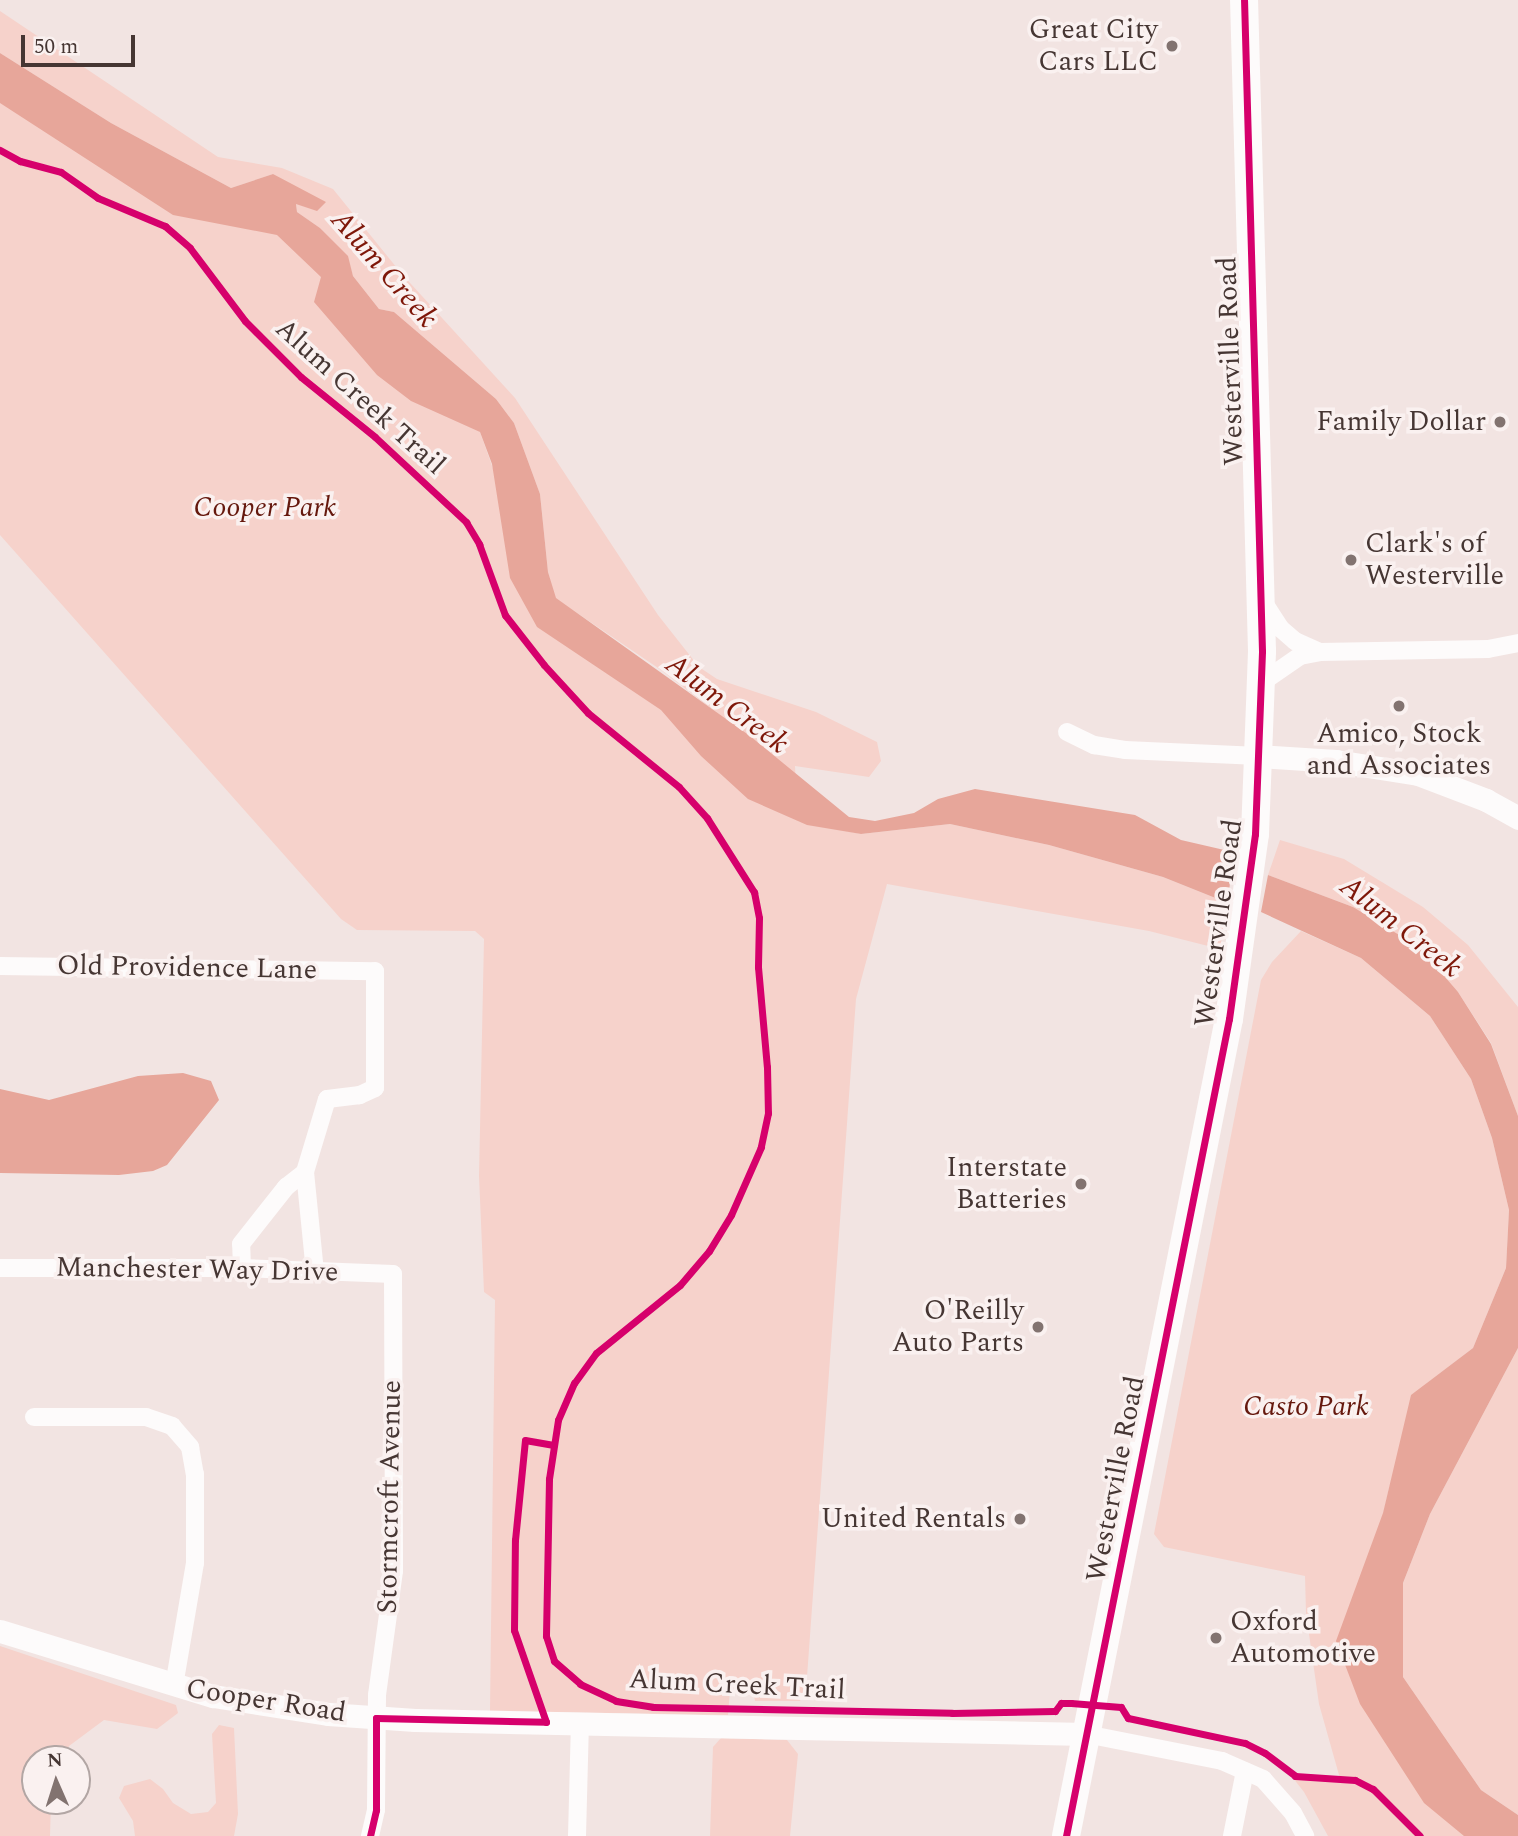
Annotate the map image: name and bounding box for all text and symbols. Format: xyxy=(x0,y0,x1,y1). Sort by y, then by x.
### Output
place label: Great City Cars LLC xyxy=(1029,13,1158,79)
scale bar xyxy=(24,21,138,65)
text: 50 m xyxy=(34,31,78,63)
marker: Great City Cars LLC xyxy=(1164,38,1180,54)
water label: Alum Creek xyxy=(323,203,445,335)
street label: Westerville Road xyxy=(1211,256,1251,466)
street label: Alum Creek Trail xyxy=(268,312,452,482)
place label: Family Dollar xyxy=(1316,405,1486,439)
marker: Family Dollar xyxy=(1492,414,1508,430)
park label: Cooper Park xyxy=(194,491,336,525)
place label: Clark's of Westerville xyxy=(1365,527,1504,593)
marker: Clark's of Westerville xyxy=(1343,552,1359,568)
water label: Alum Creek xyxy=(658,646,796,762)
marker: Amico, Stock and Associates xyxy=(1391,698,1407,714)
place label: Amico, Stock and Associates xyxy=(1307,717,1491,783)
street label: Westerville Road xyxy=(1188,817,1250,1029)
water label: Alum Creek xyxy=(1333,868,1469,986)
street label: Old Providence Lane xyxy=(57,949,317,987)
place label: Interstate Batteries xyxy=(946,1151,1067,1217)
marker: Interstate Batteries xyxy=(1073,1176,1089,1192)
street label: Manchester Way Drive xyxy=(55,1251,339,1289)
place label: O'Reilly Auto Parts xyxy=(892,1294,1024,1360)
marker: O'Reilly Auto Parts xyxy=(1030,1319,1046,1335)
street label: Westerville Road xyxy=(1080,1373,1152,1585)
street label: Stormcroft Avenue xyxy=(371,1380,409,1614)
park label: Casto Park xyxy=(1243,1390,1369,1424)
place label: United Rentals xyxy=(821,1502,1006,1536)
marker: United Rentals xyxy=(1012,1511,1028,1527)
place label: Oxford Automotive xyxy=(1230,1605,1376,1671)
marker: Oxford Automotive xyxy=(1208,1630,1224,1646)
street label: Alum Creek Trail xyxy=(628,1663,846,1707)
street label: Cooper Road xyxy=(184,1672,348,1730)
north arrow xyxy=(21,1745,91,1815)
text: N xyxy=(46,1746,63,1775)

